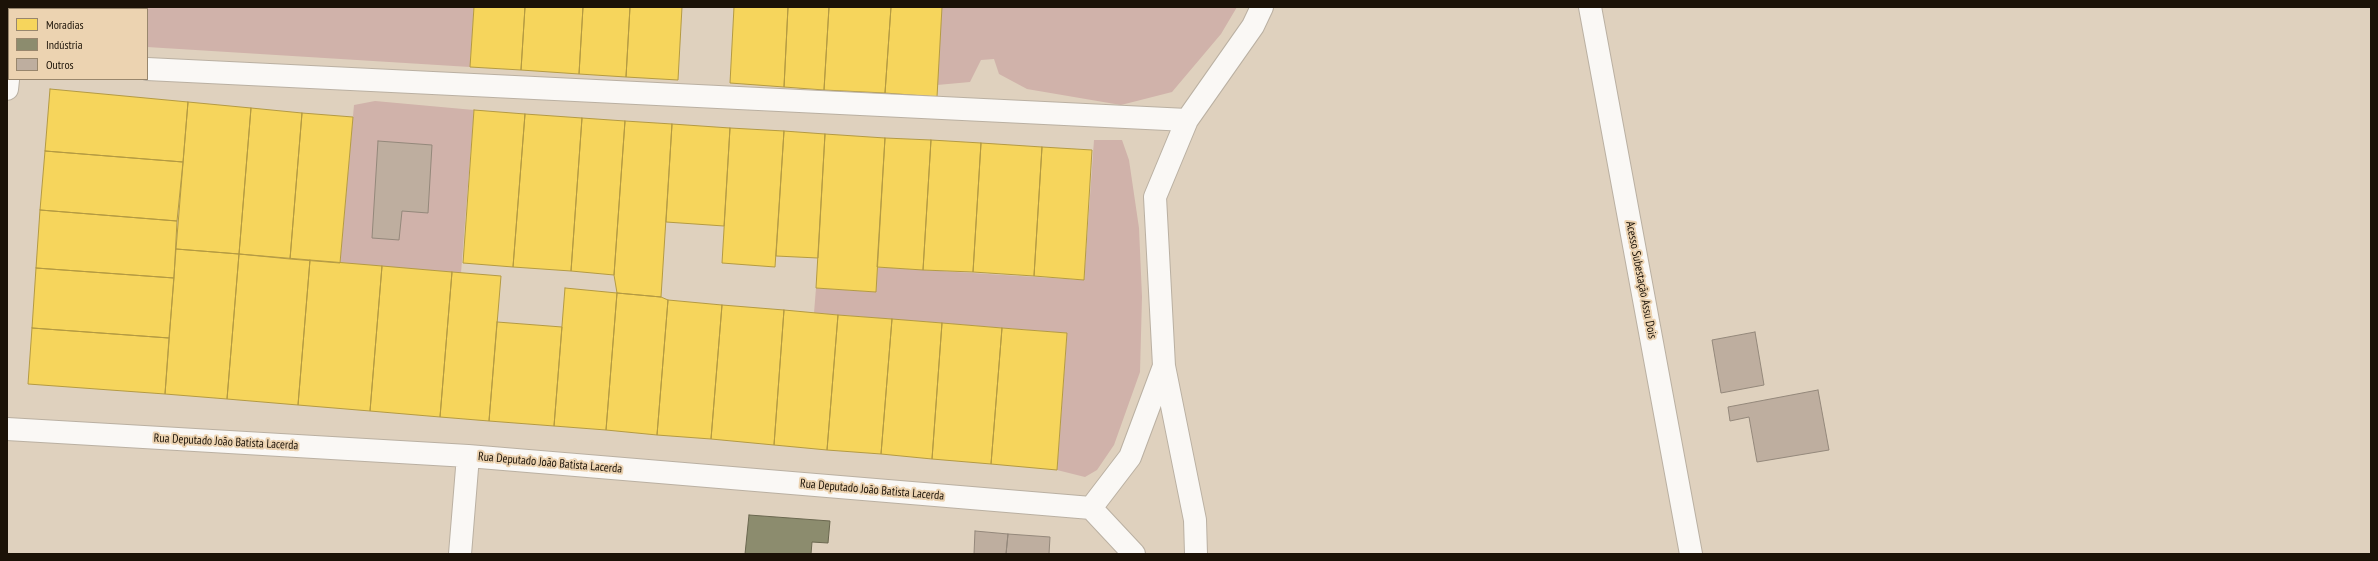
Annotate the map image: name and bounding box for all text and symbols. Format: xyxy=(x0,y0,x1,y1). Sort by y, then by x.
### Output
legend xyxy=(8,8,148,80)
text: Moradias xyxy=(46,17,84,32)
text: Indústria xyxy=(46,37,83,52)
text: Outros xyxy=(46,57,74,72)
street label: Acesso Subestação Assu Dois xyxy=(1623,220,1659,340)
street label: Rua Deputado João Batista Lacerda xyxy=(153,431,299,453)
street label: Rua Deputado João Batista Lacerda xyxy=(477,450,623,476)
street label: Rua Deputado João Batista Lacerda xyxy=(799,477,945,503)

